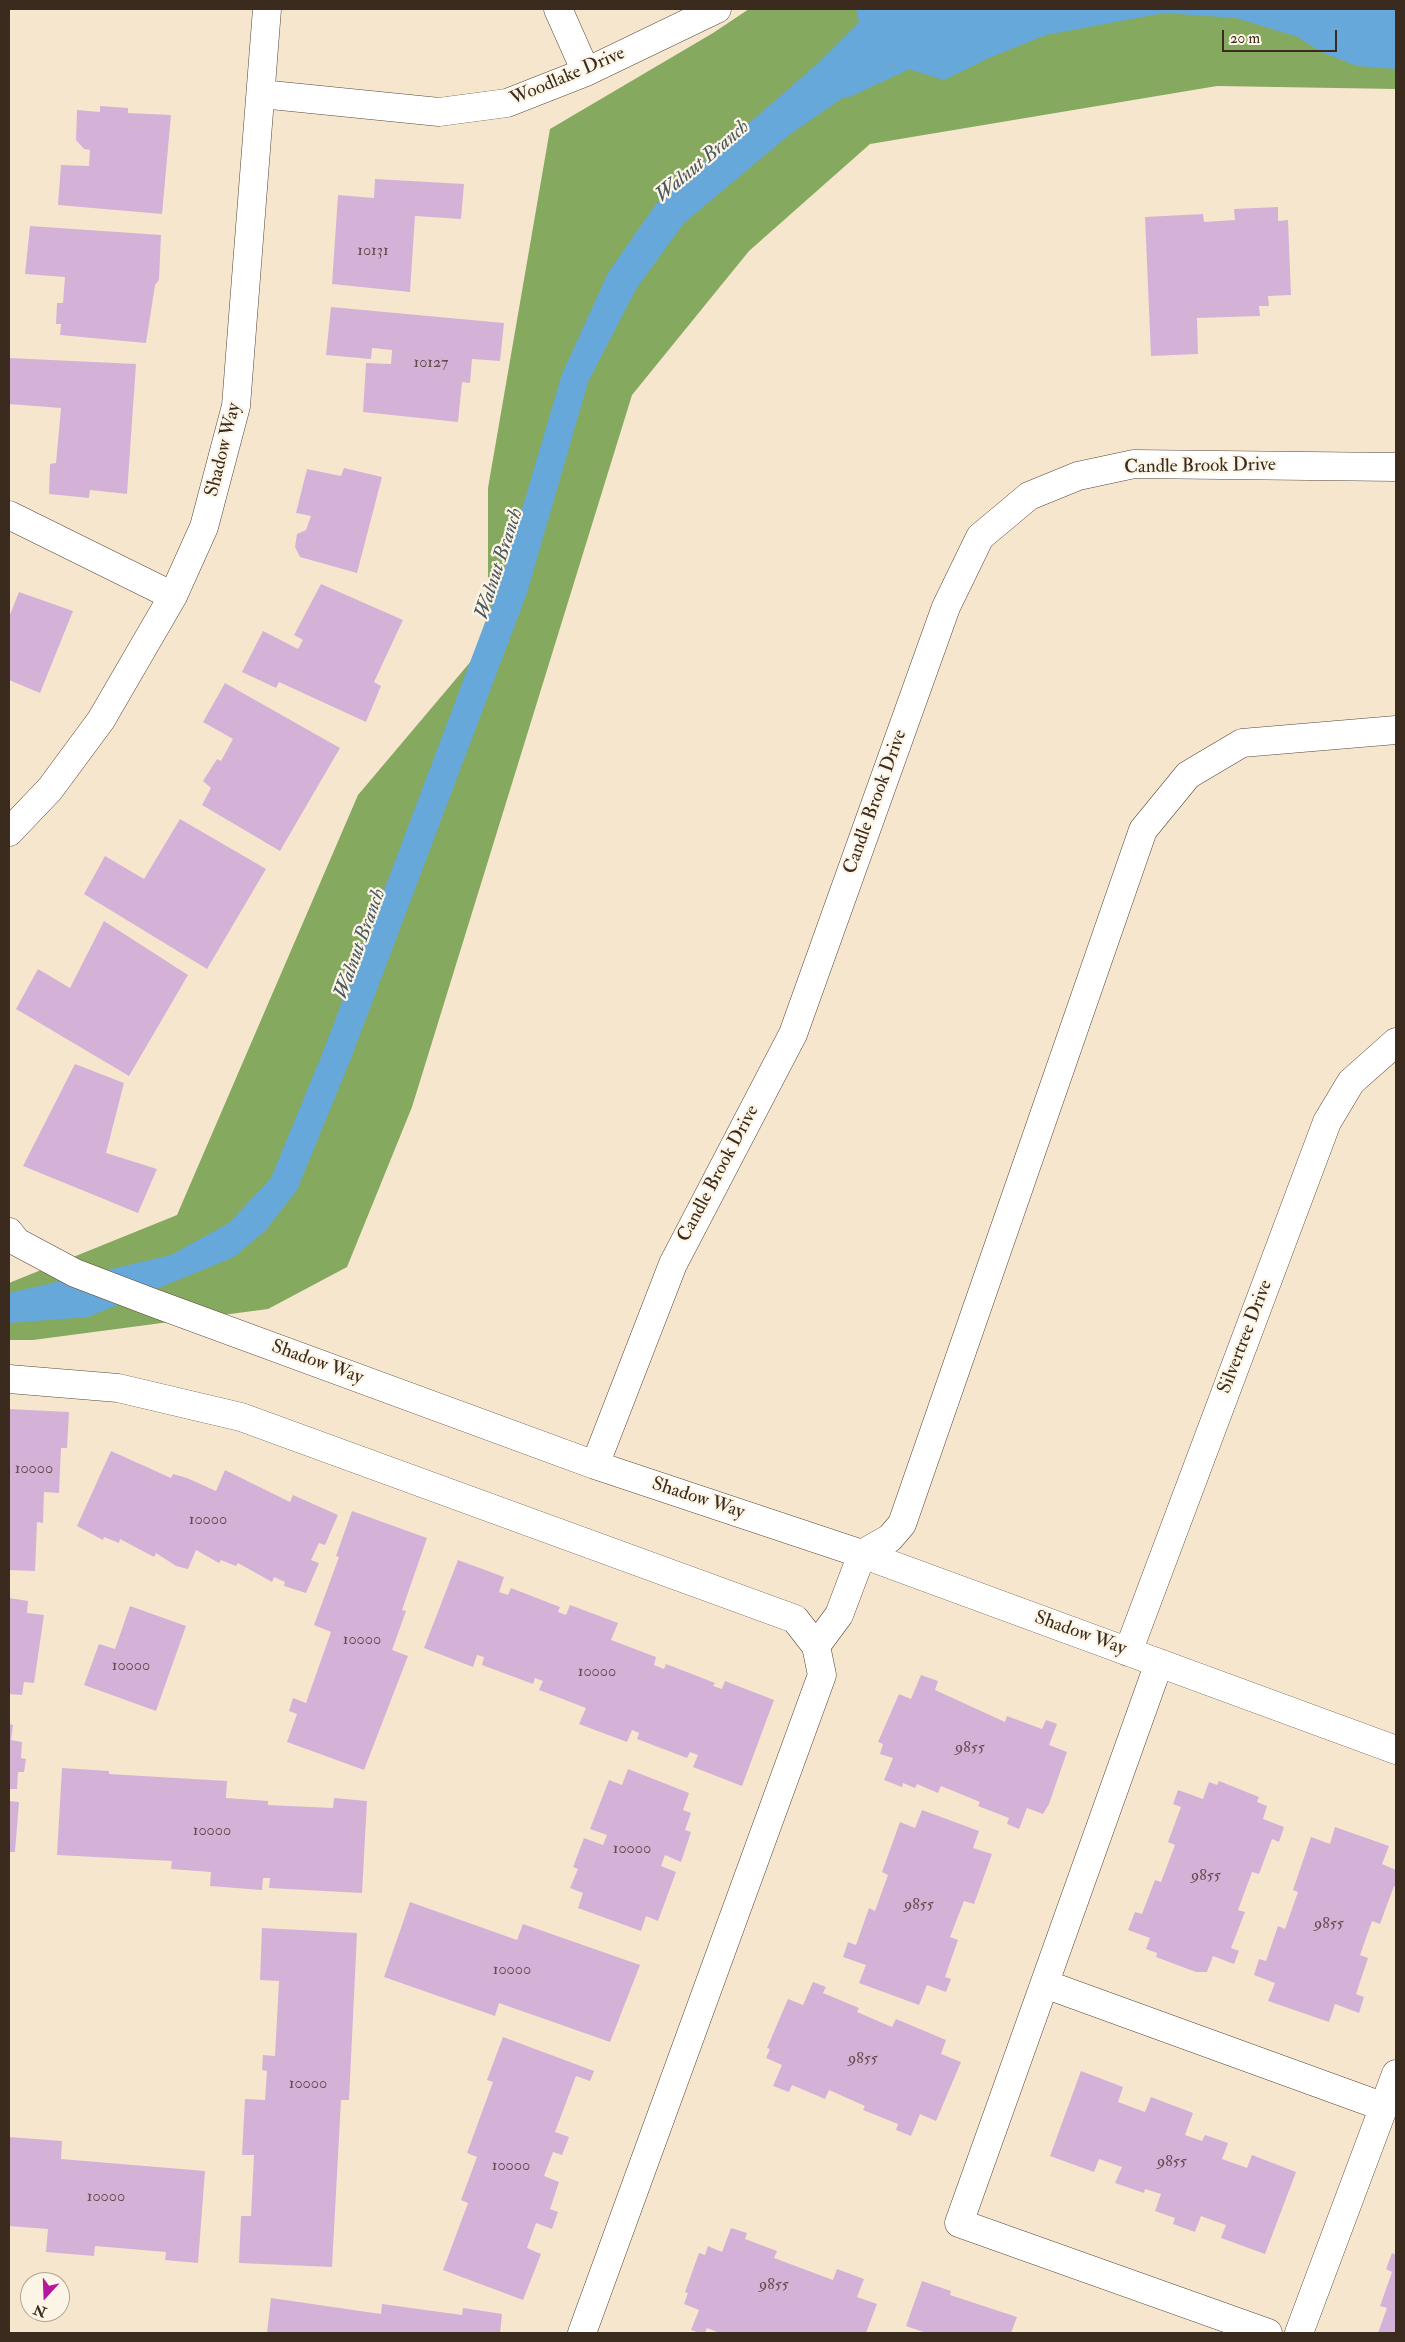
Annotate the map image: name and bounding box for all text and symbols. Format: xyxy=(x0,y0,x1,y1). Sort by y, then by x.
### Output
scale bar xyxy=(1225,20,1340,52)
text: 20 m xyxy=(1230,29,1260,48)
street label: Woodlake Drive xyxy=(507,43,629,111)
water label: Walnut Branch xyxy=(651,116,755,208)
house number: 10131 xyxy=(357,242,389,262)
house number: 10127 xyxy=(414,354,448,374)
street label: Shadow Way xyxy=(201,401,247,499)
street label: Candle Brook Drive xyxy=(1124,454,1276,480)
water label: Walnut Branch xyxy=(471,505,529,623)
street label: Candle Brook Drive xyxy=(839,727,913,877)
water label: Walnut Branch xyxy=(330,886,392,1002)
street label: Candle Brook Drive xyxy=(673,1102,765,1246)
street label: Silvertree Drive xyxy=(1214,1277,1278,1397)
street label: Shadow Way xyxy=(268,1336,366,1390)
house number: 10000 xyxy=(15,1460,53,1480)
street label: Shadow Way xyxy=(649,1473,747,1525)
house number: 10000 xyxy=(189,1511,227,1531)
street label: Shadow Way xyxy=(1031,1607,1129,1661)
house number: 10000 xyxy=(343,1631,381,1651)
house number: 10000 xyxy=(112,1657,150,1677)
house number: 10000 xyxy=(578,1663,616,1683)
house number: 9855 xyxy=(955,1739,985,1759)
house number: 10000 xyxy=(193,1822,231,1842)
house number: 10000 xyxy=(613,1840,651,1860)
house number: 9855 xyxy=(1191,1867,1221,1887)
house number: 9855 xyxy=(904,1896,934,1916)
house number: 9855 xyxy=(1314,1915,1344,1935)
house number: 10000 xyxy=(493,1961,531,1981)
house number: 9855 xyxy=(848,2050,878,2070)
house number: 10000 xyxy=(289,2075,327,2095)
house number: 9855 xyxy=(1157,2153,1187,2173)
house number: 10000 xyxy=(492,2157,530,2177)
house number: 10000 xyxy=(87,2188,125,2208)
north arrow xyxy=(20,2272,70,2322)
house number: 9855 xyxy=(759,2276,789,2296)
text: N xyxy=(31,2300,49,2321)

